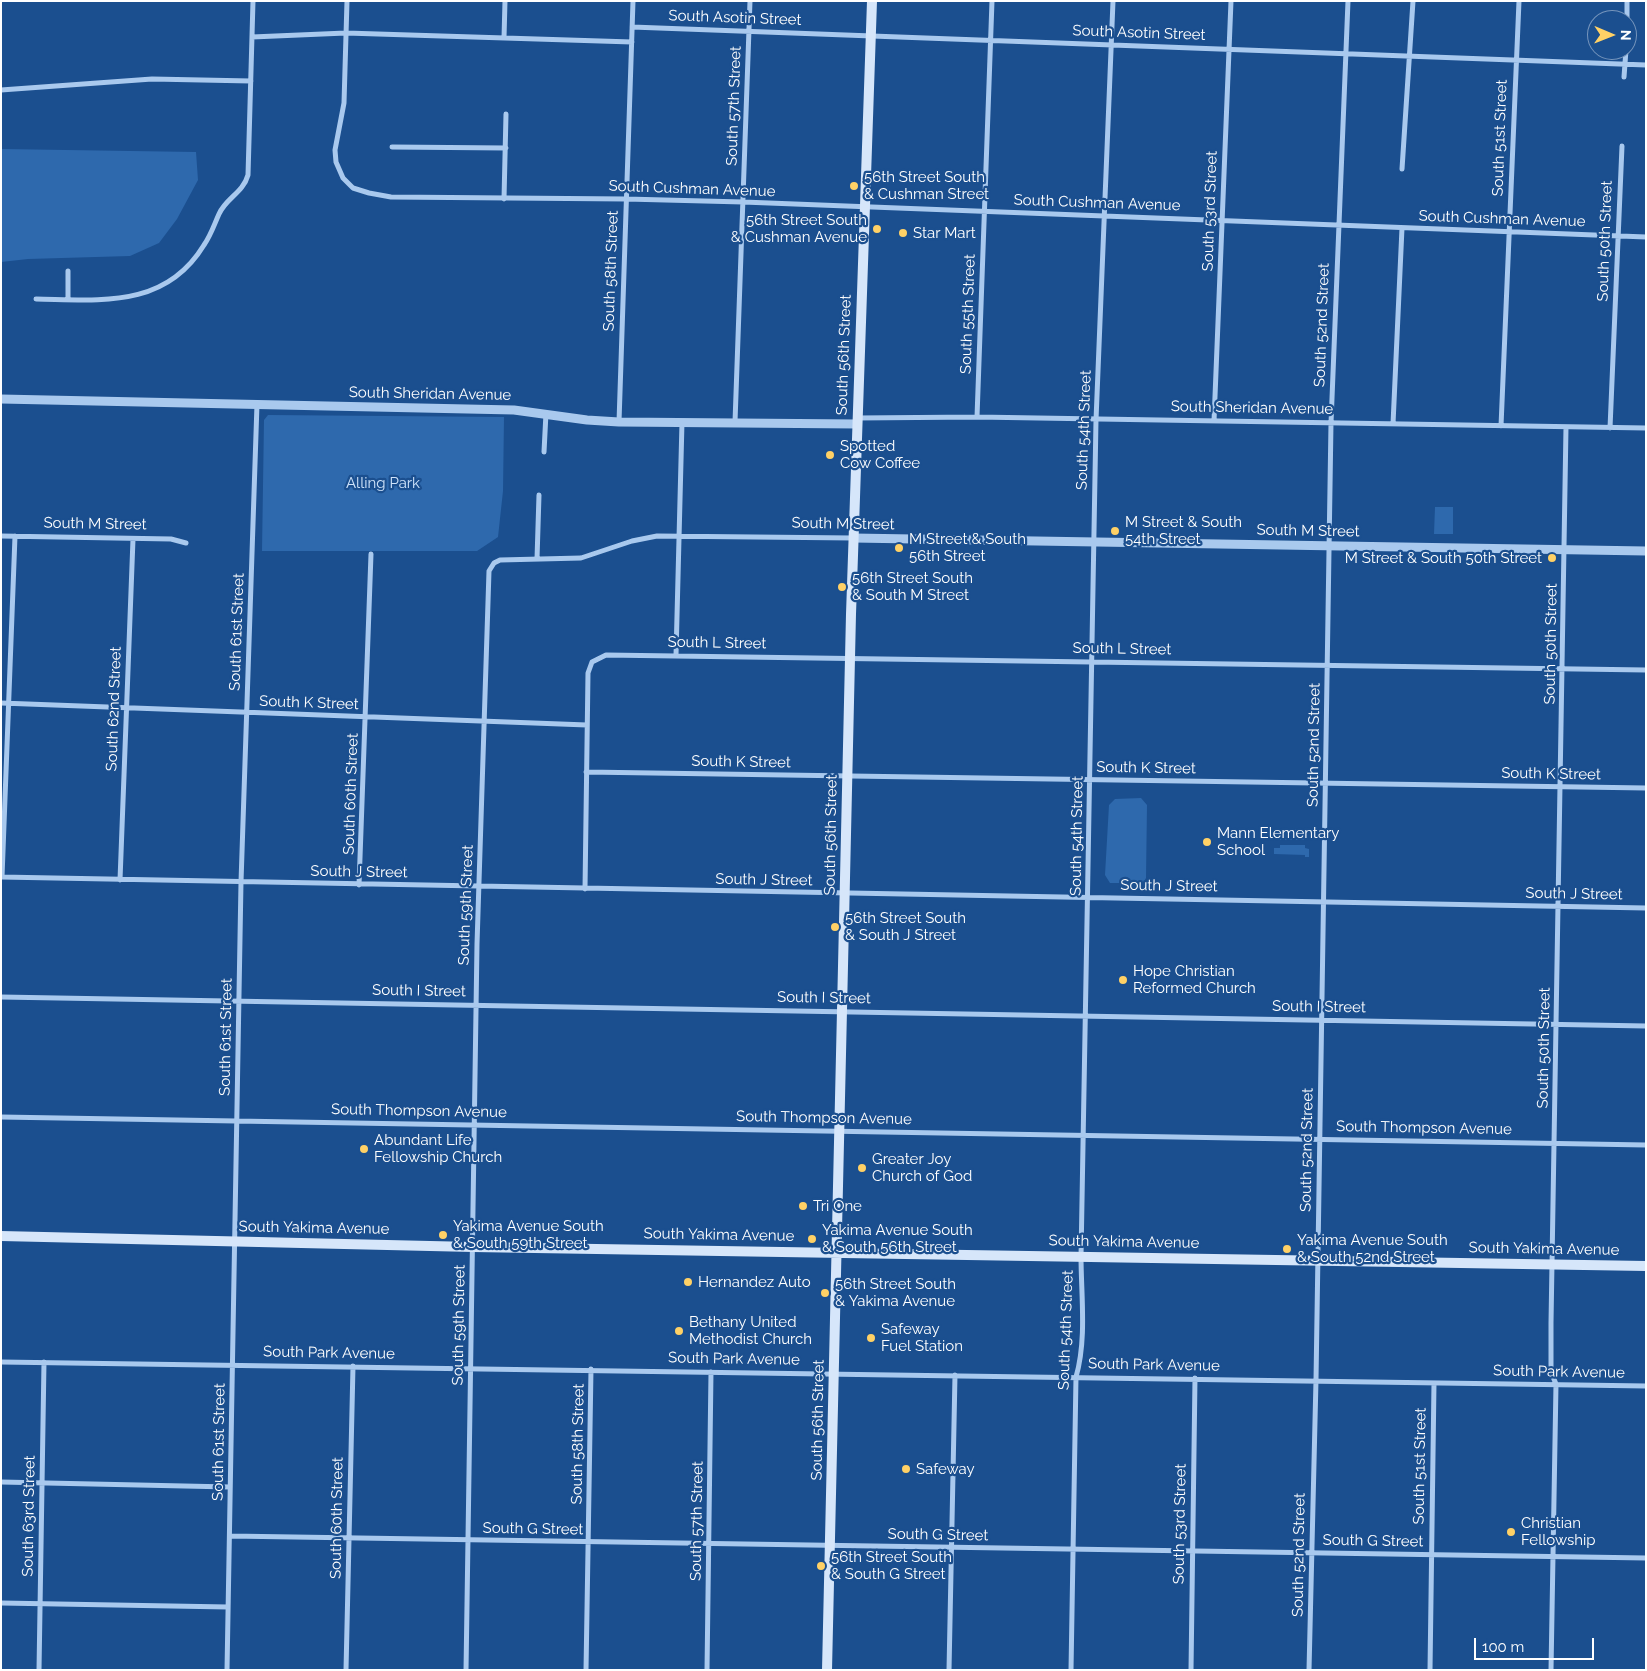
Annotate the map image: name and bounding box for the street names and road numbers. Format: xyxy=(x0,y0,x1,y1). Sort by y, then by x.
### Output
street label: South Asotin Street xyxy=(668,7,802,29)
street label: South Asotin Street xyxy=(1072,22,1206,44)
street label: South 57th Street xyxy=(723,46,745,166)
street label: South 51st Street xyxy=(1489,79,1511,197)
street label: South 53rd Street xyxy=(1199,150,1221,272)
street label: South Cushman Avenue xyxy=(608,177,776,201)
street label: South 50th Street xyxy=(1594,180,1616,302)
street label: South Cushman Avenue xyxy=(1013,191,1181,215)
street label: South Cushman Avenue xyxy=(1418,207,1586,231)
street label: South 58th Street xyxy=(600,210,622,332)
street label: South 55th Street xyxy=(957,254,979,374)
street label: South 52nd Street xyxy=(1311,263,1333,387)
street label: South 56th Street xyxy=(833,294,855,416)
street label: South 54th Street xyxy=(1073,370,1095,490)
street label: South Sheridan Avenue xyxy=(349,384,511,404)
street label: South Sheridan Avenue xyxy=(1171,398,1333,418)
street label: South M Street xyxy=(43,514,147,534)
street label: South M Street xyxy=(791,514,895,534)
street label: South M Street xyxy=(1256,521,1360,541)
street label: South 61st Street xyxy=(226,573,248,691)
street label: South 50th Street xyxy=(1541,583,1561,705)
street label: South L Street xyxy=(668,633,766,653)
street label: South L Street xyxy=(1073,639,1171,659)
street label: South 62nd Street xyxy=(103,646,125,772)
street label: South 52nd Street xyxy=(1304,683,1324,807)
street label: South K Street xyxy=(259,692,359,714)
street label: South 60th Street xyxy=(340,733,362,855)
street label: South K Street xyxy=(691,752,791,772)
street label: South K Street xyxy=(1096,758,1196,778)
street label: South K Street xyxy=(1501,764,1601,784)
street label: South 56th Street xyxy=(821,774,841,896)
street label: South 54th Street xyxy=(1067,776,1087,896)
street label: South 59th Street xyxy=(455,844,477,966)
street label: South J Street xyxy=(310,862,408,882)
street label: South J Street xyxy=(715,870,813,890)
street label: South J Street xyxy=(1120,876,1218,896)
street label: South J Street xyxy=(1525,884,1623,904)
street label: South 61st Street xyxy=(216,978,236,1096)
street label: South I Street xyxy=(372,981,466,1001)
street label: South 50th Street xyxy=(1534,987,1554,1109)
street label: South I Street xyxy=(777,988,871,1008)
street label: South I Street xyxy=(1272,997,1366,1017)
street label: South 52nd Street xyxy=(1297,1088,1317,1212)
street label: South Thompson Avenue xyxy=(331,1100,507,1122)
street label: South Thompson Avenue xyxy=(736,1107,912,1129)
street label: South Thompson Avenue xyxy=(1336,1117,1512,1139)
street label: South Yakima Avenue xyxy=(238,1218,390,1238)
street label: South Yakima Avenue xyxy=(643,1225,795,1245)
street label: South Yakima Avenue xyxy=(1048,1232,1200,1252)
street label: South Yakima Avenue xyxy=(1468,1239,1620,1259)
street label: South 59th Street xyxy=(449,1265,469,1385)
street label: South 54th Street xyxy=(1055,1270,1077,1390)
street label: South Park Avenue xyxy=(263,1343,395,1363)
street label: South Park Avenue xyxy=(668,1349,800,1369)
street label: South Park Avenue xyxy=(1088,1355,1220,1375)
street label: South 56th Street xyxy=(808,1359,828,1481)
street label: South Park Avenue xyxy=(1493,1362,1625,1382)
street label: South 61st Street xyxy=(209,1383,229,1501)
street label: South 58th Street xyxy=(568,1383,588,1505)
street label: South 51st Street xyxy=(1410,1407,1430,1525)
street label: South 63rd Street xyxy=(19,1455,39,1577)
street label: South 60th Street xyxy=(327,1457,347,1579)
street label: South 57th Street xyxy=(687,1461,707,1581)
street label: South 53rd Street xyxy=(1170,1464,1190,1584)
street label: South 52nd Street xyxy=(1289,1493,1309,1617)
street label: South G Street xyxy=(483,1519,583,1539)
street label: South G Street xyxy=(888,1525,988,1545)
street label: South G Street xyxy=(1323,1531,1423,1551)

